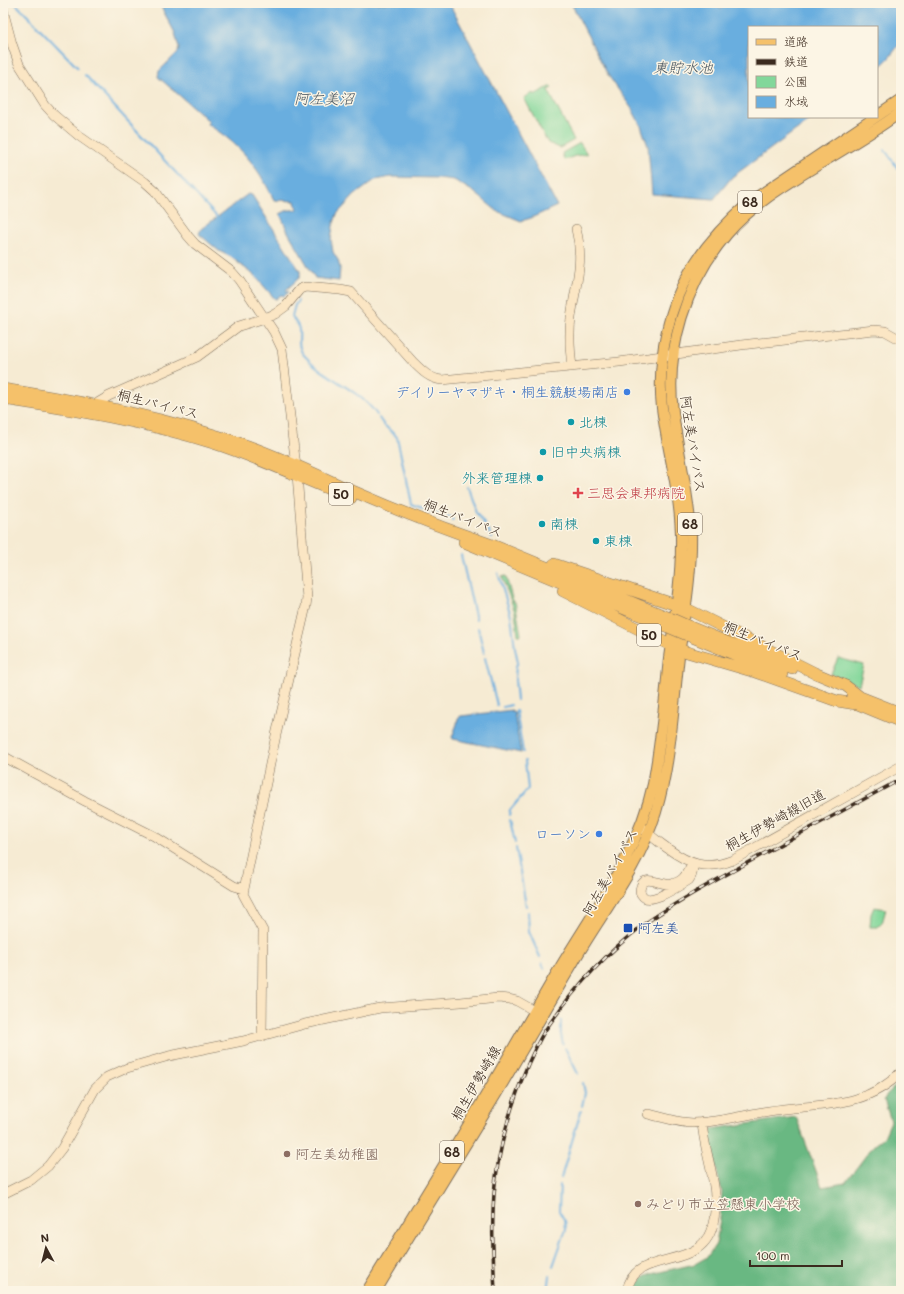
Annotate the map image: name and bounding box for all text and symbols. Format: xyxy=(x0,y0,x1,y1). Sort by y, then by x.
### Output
legend xyxy=(748,26,878,118)
text: 道路 xyxy=(784,33,808,49)
text: 鉄道 xyxy=(784,53,808,69)
water label: 東貯水池 xyxy=(653,57,714,77)
text: 公園 xyxy=(784,73,808,89)
water label: 阿左美沼 xyxy=(294,88,356,108)
text: 水域 xyxy=(784,93,808,109)
road number: 68 xyxy=(738,191,762,213)
place label: デイリーヤマザキ・桐生競艇場南店 xyxy=(396,382,619,401)
street label: 桐生バイパス xyxy=(115,384,201,423)
marker: デイリーヤマザキ・桐生競艇場南店 xyxy=(622,387,632,397)
street label: 阿左美バイパス xyxy=(676,394,711,494)
place label: 北棟 xyxy=(579,412,608,431)
marker: 北棟 xyxy=(566,417,576,427)
place label: 旧中央病棟 xyxy=(551,442,622,461)
marker: 旧中央病棟 xyxy=(538,447,548,457)
place label: 外来管理棟 xyxy=(462,468,533,487)
marker: 外来管理棟 xyxy=(535,473,545,483)
road number: 50 xyxy=(329,483,353,505)
place label: 三思会東邦病院 xyxy=(587,483,685,502)
marker: 三思会東邦病院 xyxy=(572,487,584,499)
street label: 桐生バイパス xyxy=(421,494,506,541)
road number: 68 xyxy=(678,513,702,535)
place label: 南棟 xyxy=(550,514,579,533)
marker: 南棟 xyxy=(537,519,547,529)
place label: 東棟 xyxy=(604,531,633,550)
marker: 東棟 xyxy=(591,536,601,546)
street label: 桐生バイパス xyxy=(721,616,806,665)
road number: 50 xyxy=(637,624,661,646)
street label: 桐生伊勢崎線旧道 xyxy=(721,784,828,855)
place label: ローソン xyxy=(535,824,591,843)
street label: 阿左美バイパス xyxy=(578,824,642,919)
marker: ローソン xyxy=(594,829,604,839)
place label: 阿左美 xyxy=(637,918,679,937)
marker: 阿左美 xyxy=(622,922,634,934)
street label: 桐生伊勢崎線 xyxy=(446,1042,505,1124)
road number: 68 xyxy=(440,1141,464,1163)
place label: 阿左美幼稚園 xyxy=(295,1144,379,1163)
marker: 阿左美幼稚園 xyxy=(282,1149,292,1159)
place label: みどり市立笠懸東小学校 xyxy=(646,1194,800,1213)
marker: みどり市立笠懸東小学校 xyxy=(633,1199,643,1209)
north arrow xyxy=(26,1228,66,1268)
text: N xyxy=(40,1230,50,1246)
scale bar xyxy=(750,1242,842,1268)
text: 100 m xyxy=(756,1247,790,1263)

